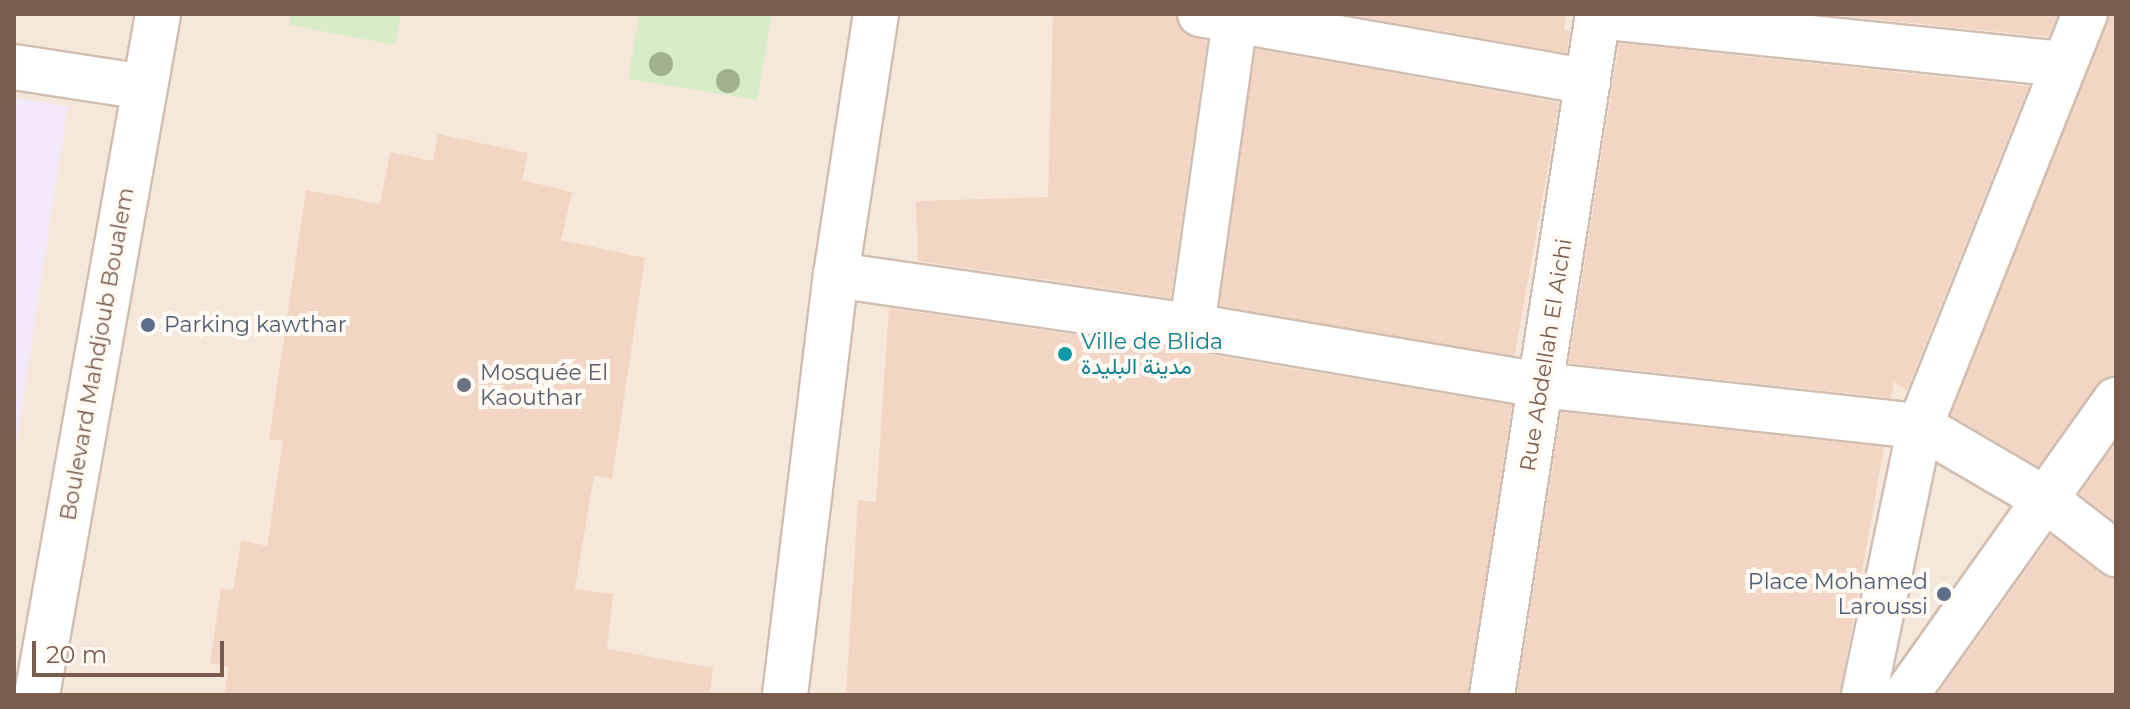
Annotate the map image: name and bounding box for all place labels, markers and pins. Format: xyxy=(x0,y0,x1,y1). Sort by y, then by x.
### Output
place label: Parking kawthar xyxy=(164,312,347,338)
marker: Parking kawthar xyxy=(139,316,157,334)
place label: Ville de Blida مدينة البليدة xyxy=(1081,328,1223,380)
marker: Ville de Blida مدينة البليدة xyxy=(1056,345,1074,363)
place label: Mosquée El Kaouthar xyxy=(480,359,608,410)
marker: Mosquée El Kaouthar xyxy=(455,376,473,394)
place label: Place Mohamed Laroussi xyxy=(1748,568,1928,620)
marker: Place Mohamed Laroussi xyxy=(1935,585,1953,603)

